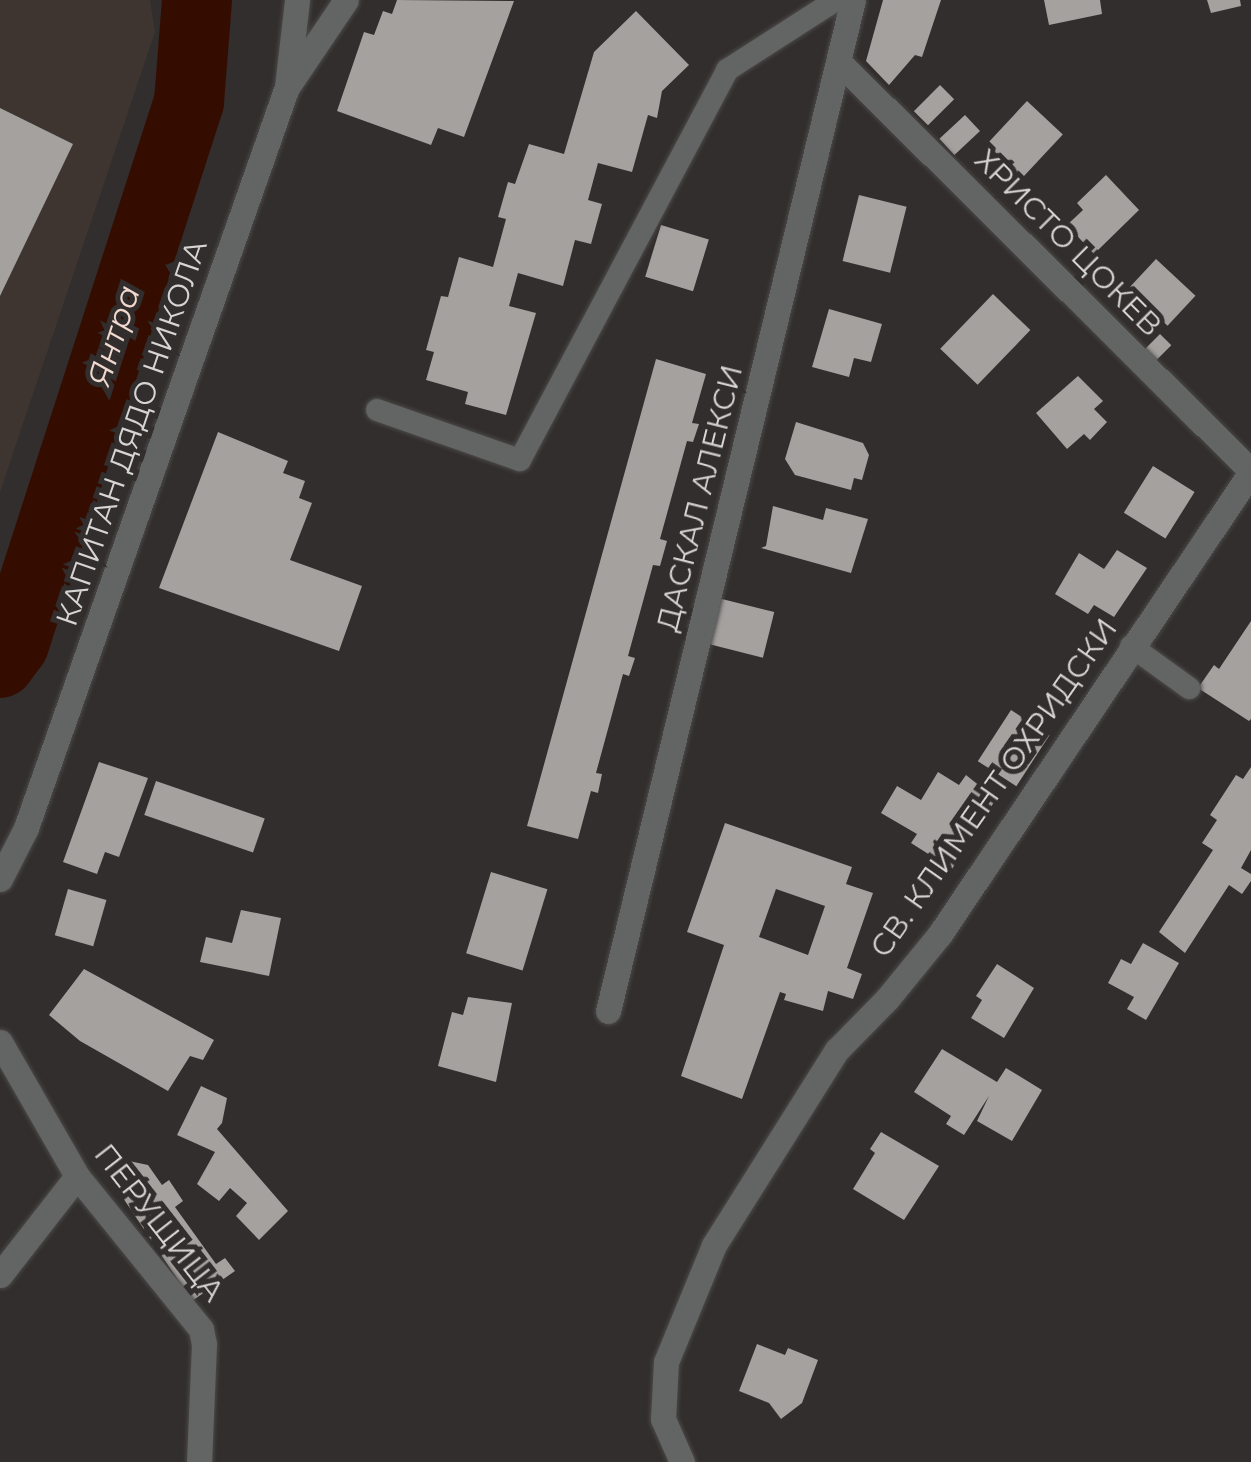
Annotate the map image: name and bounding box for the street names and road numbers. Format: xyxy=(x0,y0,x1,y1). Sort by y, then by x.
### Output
street label: ХРИСТО ЦОКЕВ xyxy=(967,142,1169,344)
street label: КАПИТАН ДЯДО НИКОЛА xyxy=(49,235,215,631)
street label: ДАСКАЛ АЛЕКСИ xyxy=(649,361,751,635)
street label: СВ. КЛИМЕНТ ОХРИДСКИ xyxy=(863,612,1125,964)
street label: ПЕРУЩИЦА xyxy=(86,1137,232,1309)

